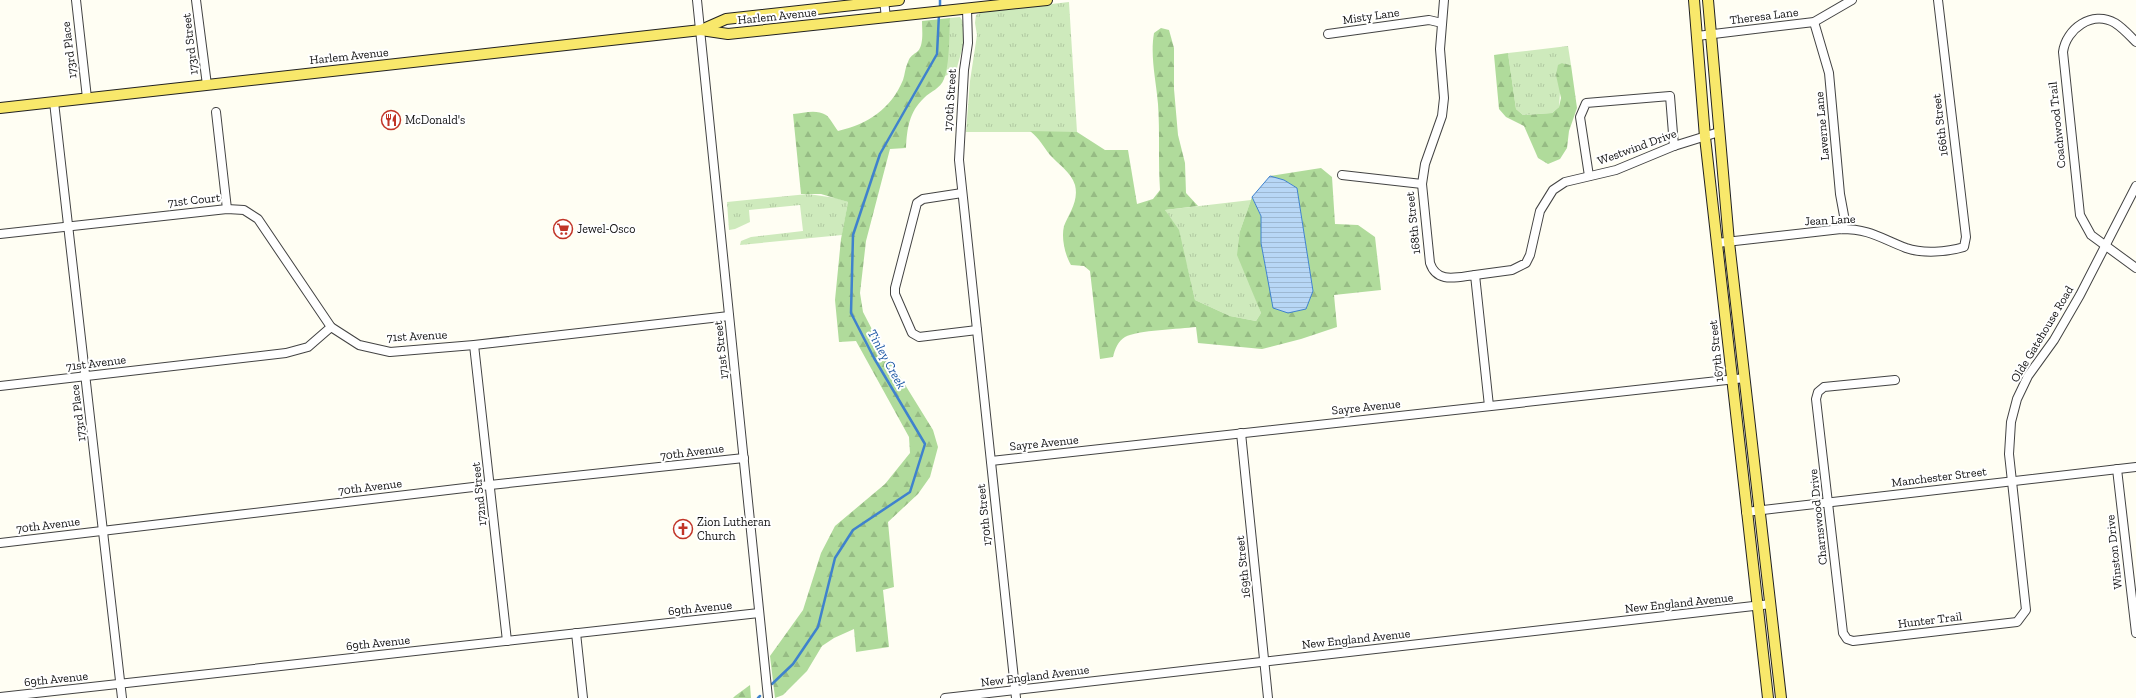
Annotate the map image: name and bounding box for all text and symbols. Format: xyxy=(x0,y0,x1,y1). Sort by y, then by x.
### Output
street label: Harlem Avenue xyxy=(737,5,818,27)
street label: Misty Lane xyxy=(1342,5,1401,27)
street label: Theresa Lane xyxy=(1729,5,1800,27)
street label: 173rd Street xyxy=(179,12,201,76)
street label: 173rd Place xyxy=(59,20,79,79)
street label: Harlem Avenue xyxy=(309,45,390,67)
street label: 170th Street xyxy=(941,68,959,132)
street label: Coachwood Trail xyxy=(2045,81,2069,169)
street label: Laverne Lane xyxy=(1812,91,1832,161)
street label: 166th Street xyxy=(1929,92,1951,157)
restaurant icon: McDonald's xyxy=(380,109,402,131)
place label: McDonald's xyxy=(405,113,465,127)
street label: Westwind Drive xyxy=(1596,126,1679,168)
street label: 71st Court xyxy=(167,190,222,210)
street label: 168th Street xyxy=(1403,190,1423,255)
street label: Jean Lane xyxy=(1804,212,1856,228)
supermarket icon: Jewel-Osco xyxy=(552,218,574,240)
place label: Jewel-Osco xyxy=(577,222,635,236)
street label: Olde Gatehouse Road xyxy=(2008,283,2077,385)
street label: 167th Street xyxy=(1706,319,1726,383)
street label: 171st Street xyxy=(711,320,731,380)
street label: 71st Avenue xyxy=(386,327,448,345)
water label: Tinley Creek xyxy=(865,327,909,391)
street label: 71st Avenue xyxy=(65,352,127,374)
street label: 173rd Place xyxy=(68,383,88,442)
street label: Sayre Avenue xyxy=(1331,396,1401,418)
street label: Sayre Avenue xyxy=(1009,432,1079,454)
street label: 70th Avenue xyxy=(659,441,725,463)
street label: 172nd Street xyxy=(469,461,489,527)
street label: Manchester Street xyxy=(1891,464,1988,490)
street label: Charnswood Drive xyxy=(1806,468,1830,566)
street label: 70th Avenue xyxy=(337,476,403,498)
street label: 170th Street xyxy=(974,483,994,547)
street label: 70th Avenue xyxy=(15,514,81,536)
street label: Winston Drive xyxy=(2103,514,2125,590)
place label: Zion Lutheran Church xyxy=(697,515,771,543)
church icon: Zion Lutheran Church xyxy=(672,518,694,540)
street label: 169th Street xyxy=(1233,535,1253,599)
street label: New England Avenue xyxy=(1624,590,1734,616)
street label: 69th Avenue xyxy=(667,598,733,618)
street label: Hunter Trail xyxy=(1897,609,1963,631)
street label: New England Avenue xyxy=(1301,626,1411,652)
street label: 69th Avenue xyxy=(345,633,411,653)
street label: New England Avenue xyxy=(980,662,1090,690)
street label: 69th Avenue xyxy=(23,669,89,689)

